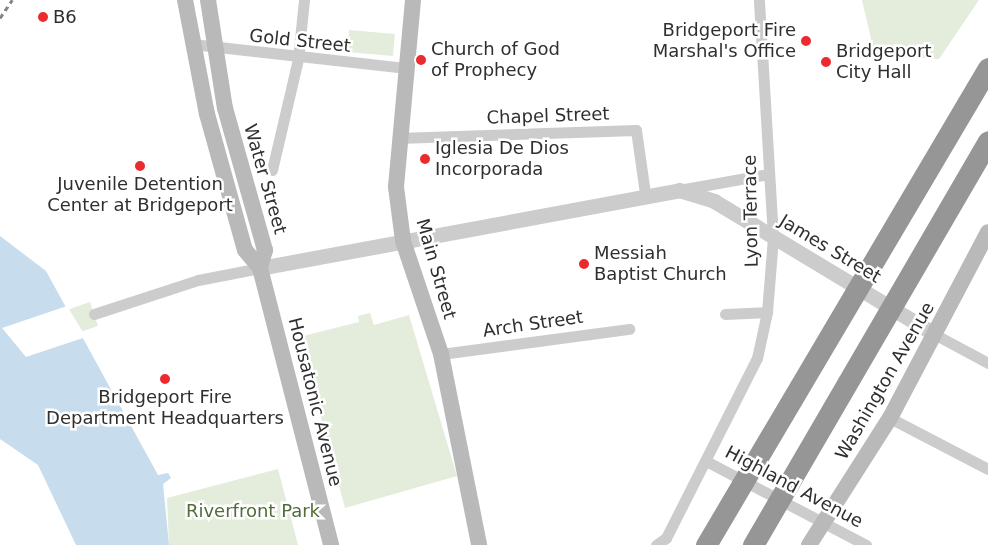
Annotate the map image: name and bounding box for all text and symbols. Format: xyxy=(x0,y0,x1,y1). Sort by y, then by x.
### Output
place label: B6 xyxy=(53,6,77,28)
marker: B6 xyxy=(37,11,49,23)
place label: Bridgeport Fire Marshal's Office xyxy=(653,20,796,62)
street label: Gold Street xyxy=(248,25,352,57)
marker: Bridgeport Fire Marshal's Office xyxy=(800,35,812,47)
place label: Church of God of Prophecy xyxy=(431,39,560,82)
place label: Bridgeport City Hall xyxy=(836,41,932,84)
marker: Church of God of Prophecy xyxy=(415,54,427,66)
marker: Bridgeport City Hall xyxy=(820,56,832,68)
street label: Chapel Street xyxy=(486,103,610,129)
street label: Water Street xyxy=(239,121,291,237)
place label: Iglesia De Dios Incorporada xyxy=(435,138,569,180)
marker: Iglesia De Dios Incorporada xyxy=(419,153,431,165)
street label: Lyon Terrace xyxy=(739,154,763,268)
marker: Juvenile Detention Center at Bridgeport xyxy=(134,160,146,172)
place label: Juvenile Detention Center at Bridgeport xyxy=(47,174,233,216)
street label: James Street xyxy=(775,210,885,288)
street label: Main Street xyxy=(411,216,461,322)
place label: Messiah Baptist Church xyxy=(594,243,727,286)
marker: Messiah Baptist Church xyxy=(578,258,590,270)
street label: Washington Avenue xyxy=(831,298,939,464)
street label: Arch Street xyxy=(481,306,585,342)
street label: Housatonic Avenue xyxy=(284,315,346,489)
marker: Bridgeport Fire Department Headquarters xyxy=(159,373,171,385)
place label: Bridgeport Fire Department Headquarters xyxy=(46,387,284,429)
street label: Highland Avenue xyxy=(721,442,867,532)
park label: Riverfront Park xyxy=(186,500,320,522)

